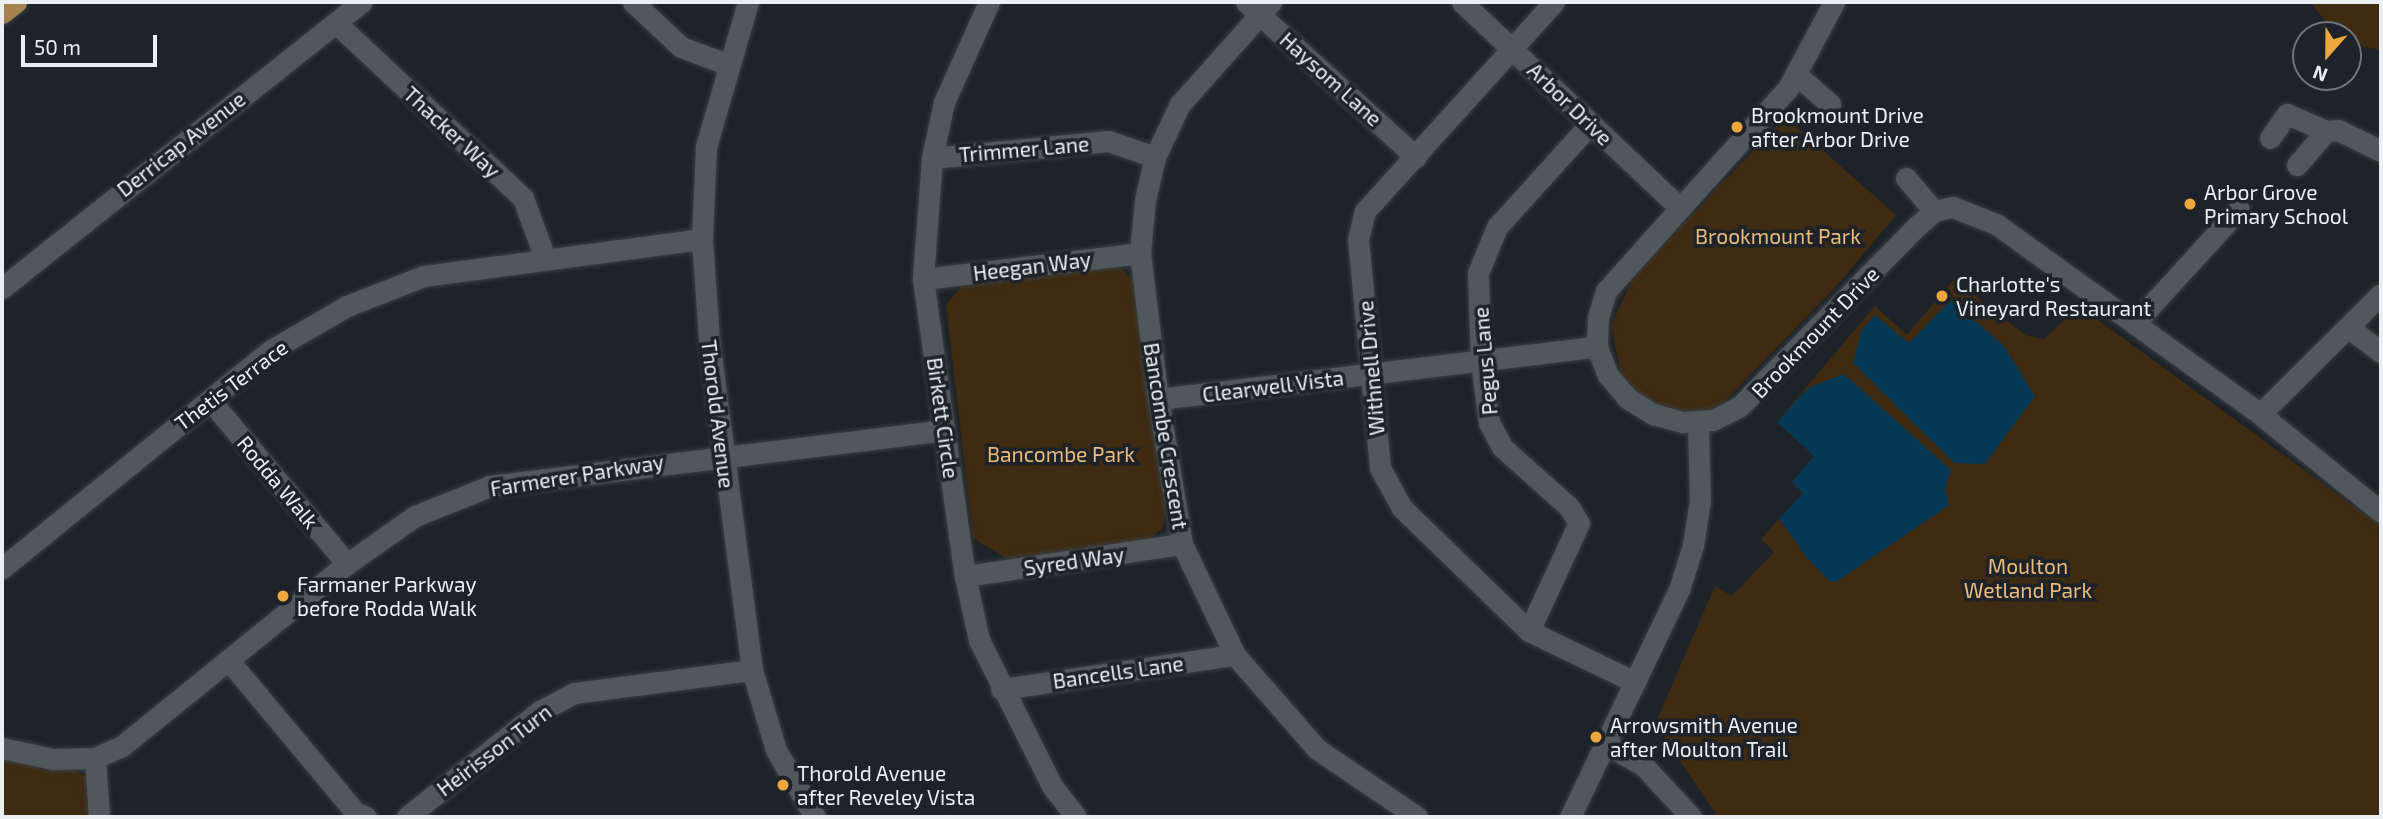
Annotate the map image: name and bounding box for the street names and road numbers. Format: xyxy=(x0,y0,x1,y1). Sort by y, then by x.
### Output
street label: Haysom Lane xyxy=(1275,27,1387,131)
street label: Arbor Drive xyxy=(1522,57,1618,151)
street label: Thacker Way xyxy=(398,81,506,183)
street label: Derricap Avenue xyxy=(112,86,250,202)
street label: Trimmer Lane xyxy=(958,131,1090,167)
street label: Heegan Way xyxy=(971,246,1093,286)
street label: Brookmount Drive xyxy=(1746,261,1884,403)
street label: Withnell Drive xyxy=(1353,299,1389,437)
street label: Pegus Lane xyxy=(1468,306,1502,416)
street label: Thetis Terrace xyxy=(169,334,293,436)
street label: Thorold Avenue xyxy=(696,338,740,490)
street label: Bancombe Crescent xyxy=(1139,341,1193,531)
street label: Birkett Circle xyxy=(922,356,964,480)
street label: Clearwell Vista xyxy=(1200,365,1346,407)
street label: Rodda Walk xyxy=(232,431,324,533)
street label: Farmerer Parkway xyxy=(488,449,666,501)
street label: Syred Way xyxy=(1022,541,1126,581)
street label: Bancells Lane xyxy=(1051,650,1185,694)
street label: Heirisson Turn xyxy=(432,699,556,801)

